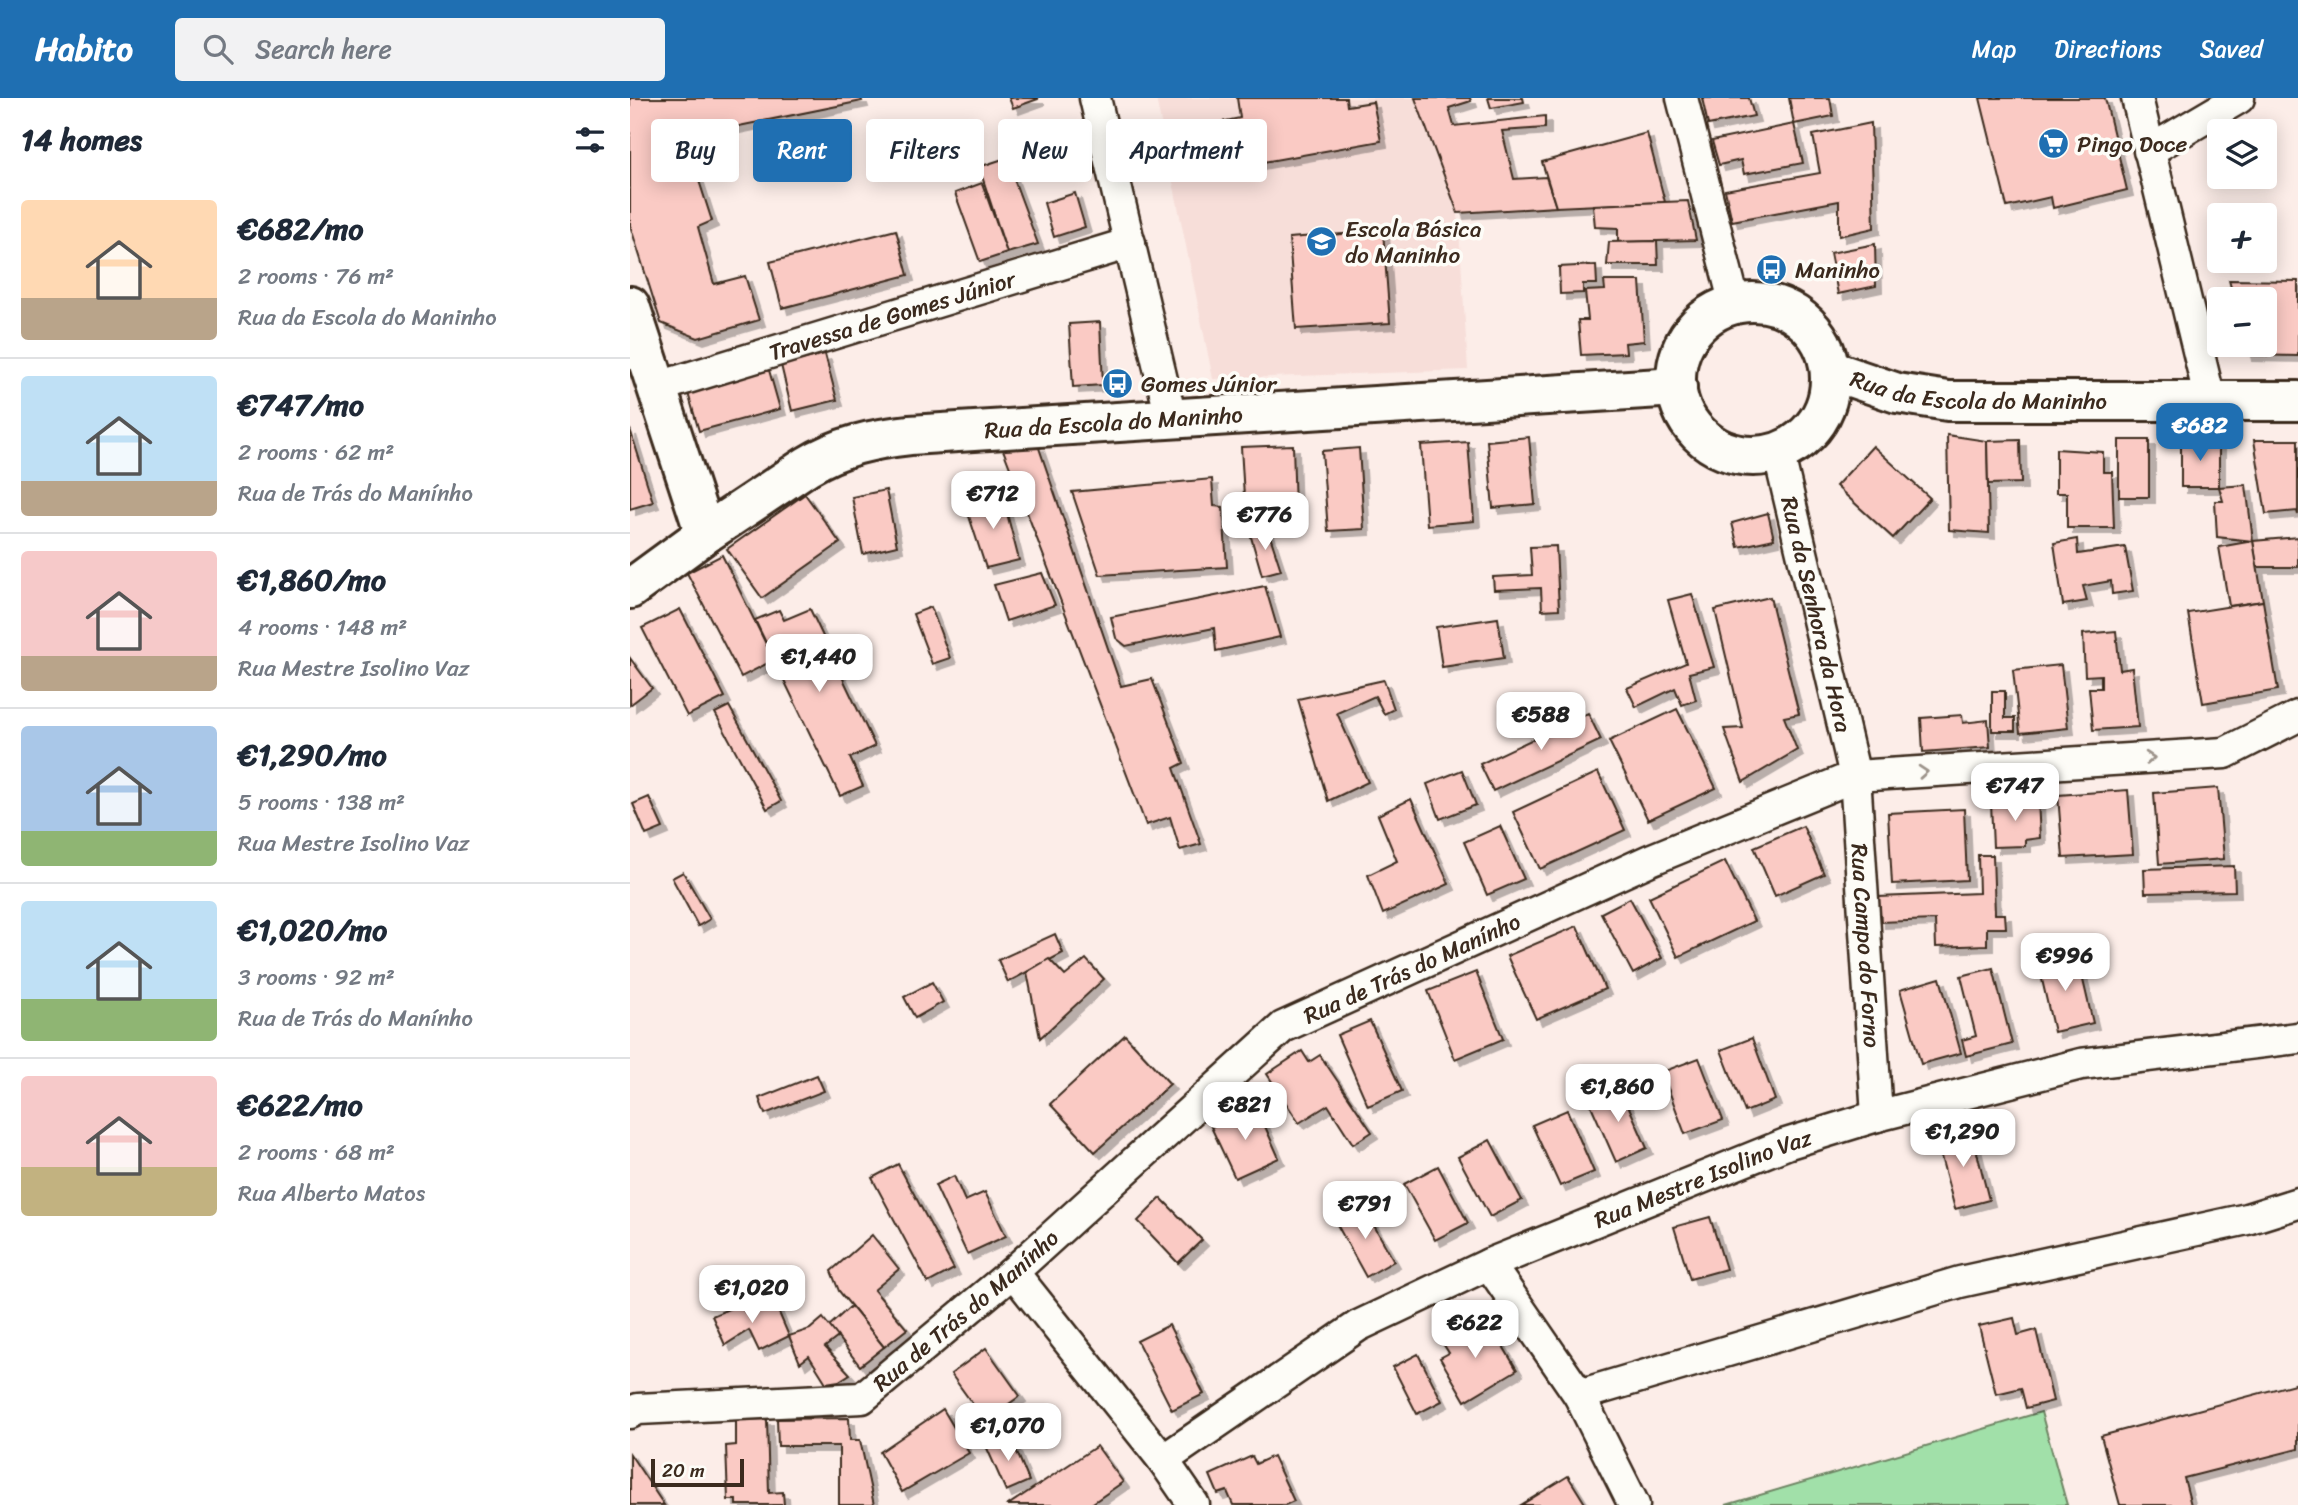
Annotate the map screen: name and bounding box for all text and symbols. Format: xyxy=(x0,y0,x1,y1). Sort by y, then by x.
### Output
search box xyxy=(175,18,665,81)
text: Habito xyxy=(35,20,133,78)
text: Search here xyxy=(255,26,392,72)
text: Map xyxy=(1972,28,2016,70)
text: Directions xyxy=(2054,28,2162,70)
text: Saved xyxy=(2200,28,2263,70)
icon: search xyxy=(199,30,237,68)
text: 14 homes xyxy=(21,113,142,167)
chip: Buy xyxy=(651,119,739,182)
chip: Rent xyxy=(753,119,852,182)
chip: Filters xyxy=(866,119,984,182)
chip: New xyxy=(998,119,1092,182)
chip: Apartment xyxy=(1106,119,1267,182)
map controls xyxy=(2207,119,2277,357)
button: layers xyxy=(2207,119,2277,189)
icon: filters xyxy=(571,121,609,159)
place label: Pingo Doce xyxy=(2077,124,2188,165)
supermarket icon: Pingo Doce xyxy=(2037,127,2071,161)
text: €682/mo xyxy=(238,202,364,256)
button: + xyxy=(2207,203,2277,273)
place label: Escola Básica do Maninho xyxy=(1345,209,1482,276)
school or university icon: Escola Básica do Maninho xyxy=(1305,225,1339,259)
icon: home xyxy=(77,228,161,312)
place label: Maninho xyxy=(1795,250,1880,291)
bus stop icon: Maninho xyxy=(1755,253,1789,287)
text: 2 rooms · 76 m² xyxy=(238,256,394,297)
street label: Travessa de Gomes Júnior xyxy=(764,258,1022,373)
button: − xyxy=(2207,287,2277,357)
text: Rua da Escola do Maninho xyxy=(238,297,497,338)
street label: Rua da Escola do Maninho xyxy=(1845,358,2107,422)
place label: Gomes Júnior xyxy=(1141,364,1278,405)
bus stop icon: Gomes Júnior xyxy=(1101,367,1135,401)
text: €747/mo xyxy=(238,378,364,432)
street label: Rua da Escola do Maninho xyxy=(983,394,1244,451)
icon: home xyxy=(77,404,161,488)
pin: €682 xyxy=(2159,404,2241,463)
text: €682 xyxy=(2172,405,2228,446)
text: 2 rooms · 62 m² xyxy=(238,432,394,473)
pin: €712 xyxy=(952,472,1034,531)
text: Rua de Trás do Manínho xyxy=(238,473,473,514)
text: €712 xyxy=(967,473,1019,514)
pin: €776 xyxy=(1224,492,1306,552)
street label: Rua da Senhora da Hora xyxy=(1769,492,1865,737)
text: €776 xyxy=(1238,494,1292,535)
text: €1,860/mo xyxy=(238,553,386,607)
icon: home xyxy=(77,579,161,663)
text: 4 rooms · 148 m² xyxy=(238,607,407,648)
pin: €1,440 xyxy=(762,634,876,694)
text: €1,440 xyxy=(782,636,856,677)
text: Rua Mestre Isolino Vaz xyxy=(238,648,469,689)
pin: €588 xyxy=(1500,692,1582,752)
text: €588 xyxy=(1512,694,1570,735)
text: €1,290/mo xyxy=(238,728,387,782)
one-way arrow xyxy=(2145,751,2156,766)
icon: home xyxy=(77,754,161,838)
pin: €747 xyxy=(1974,764,2056,823)
one-way arrow xyxy=(1918,765,1929,780)
text: €747 xyxy=(1987,765,2043,806)
text: 5 rooms · 138 m² xyxy=(238,782,405,823)
text: Rua Mestre Isolino Vaz xyxy=(238,823,469,864)
street label: Rua Campo do Forno xyxy=(1839,842,1893,1049)
street label: Rua de Trás do Manínho xyxy=(1296,901,1527,1036)
text: €1,020/mo xyxy=(238,903,387,957)
icon: home xyxy=(77,929,161,1013)
pin: €996 xyxy=(2024,934,2106,993)
text: €996 xyxy=(2037,935,2093,976)
text: 3 rooms · 92 m² xyxy=(238,957,395,998)
text: Rua de Trás do Manínho xyxy=(238,998,473,1039)
pin: €1,860 xyxy=(1561,1065,1675,1124)
text: €1,860 xyxy=(1582,1066,1654,1107)
text: €622/mo xyxy=(238,1078,363,1132)
pin: €821 xyxy=(1204,1082,1286,1142)
text: €821 xyxy=(1219,1084,1271,1125)
icon: home xyxy=(77,1104,161,1188)
pin: €1,290 xyxy=(1906,1110,2020,1169)
text: €1,290 xyxy=(1926,1111,2000,1152)
street label: Rua Mestre Isolino Vaz xyxy=(1588,1116,1818,1240)
text: 2 rooms · 68 m² xyxy=(238,1132,395,1173)
text: Rua Alberto Matos xyxy=(238,1173,425,1214)
pin: €791 xyxy=(1324,1182,1406,1241)
text: €791 xyxy=(1339,1183,1391,1224)
street label: Rua de Trás do Manínho xyxy=(863,1219,1069,1402)
pin: €1,020 xyxy=(695,1266,809,1325)
text: €1,020 xyxy=(715,1267,789,1308)
pin: €622 xyxy=(1434,1300,1516,1360)
text: €622 xyxy=(1448,1302,1502,1343)
pin: €1,070 xyxy=(951,1404,1065,1463)
text: €1,070 xyxy=(971,1405,1045,1446)
text: 20 m xyxy=(662,1454,705,1487)
scale bar xyxy=(651,1456,744,1488)

